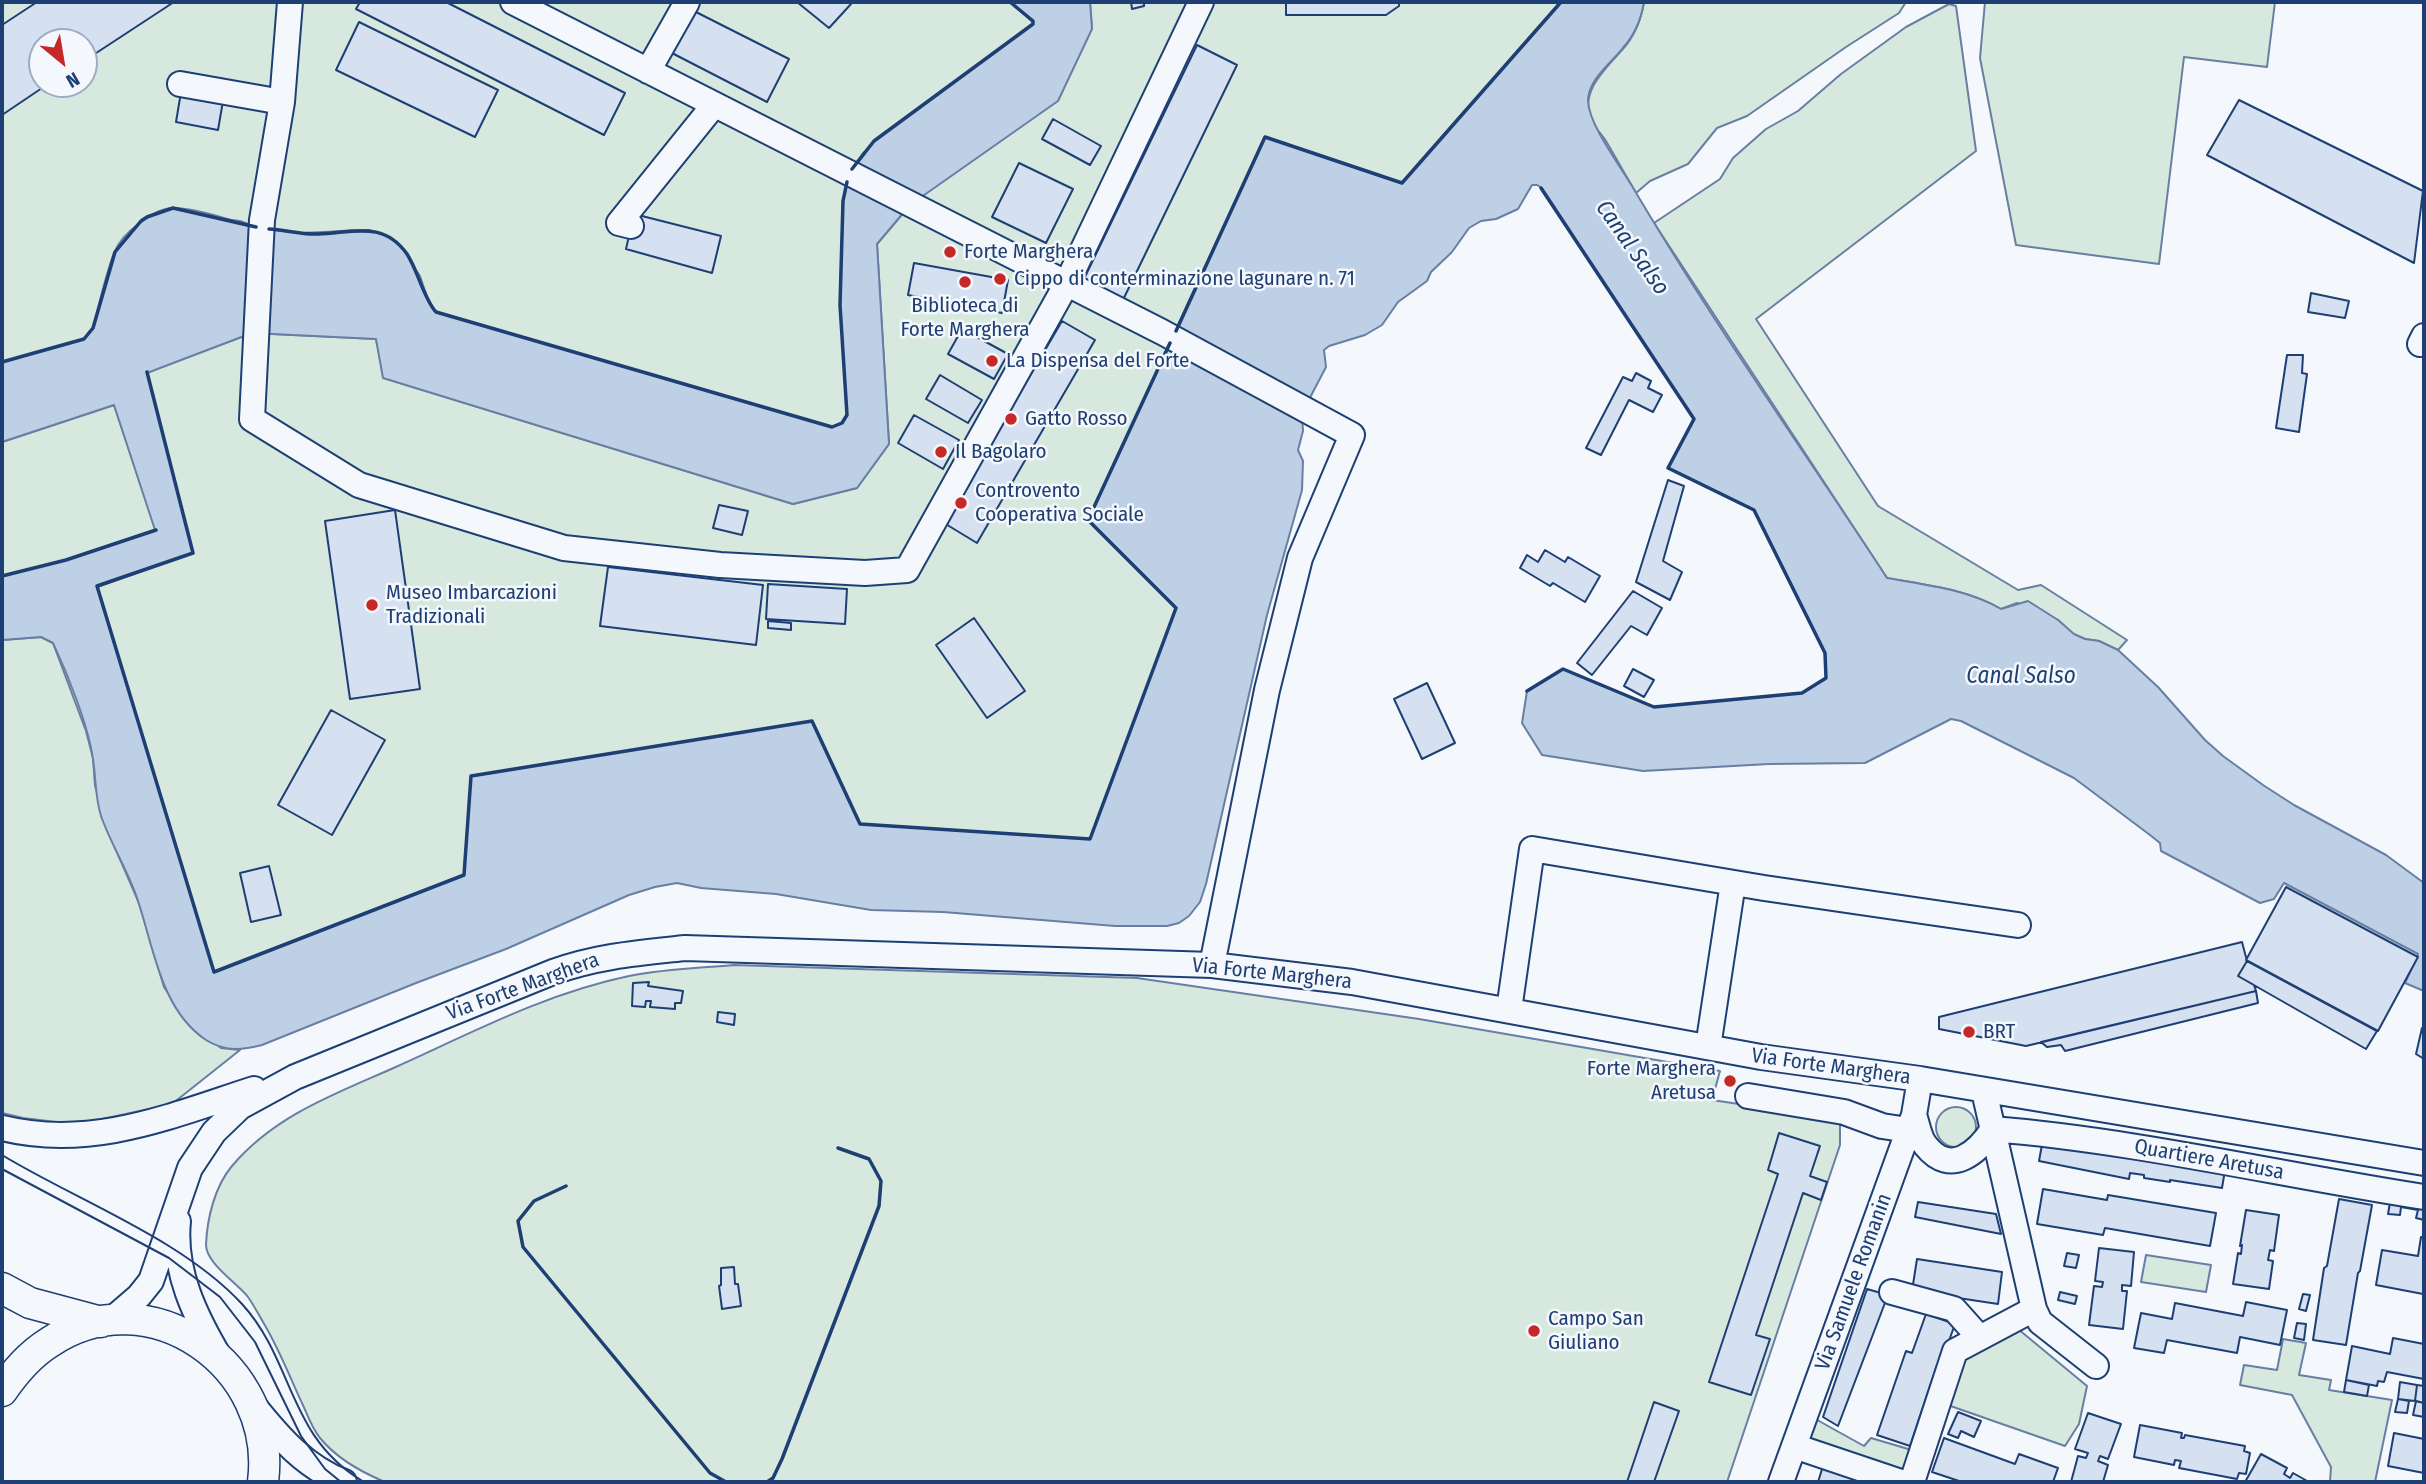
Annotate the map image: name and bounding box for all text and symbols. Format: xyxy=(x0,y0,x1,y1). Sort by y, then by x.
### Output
north arrow xyxy=(28,28,98,98)
text: N xyxy=(62,67,83,93)
water label: Canal Salso xyxy=(1589,195,1675,301)
place label: Forte Marghera xyxy=(964,239,1093,265)
marker: Forte Marghera xyxy=(942,244,958,260)
place label: Cippo di conterminazione lagunare n. 71 xyxy=(1014,266,1355,292)
marker: Cippo di conterminazione lagunare n. 71 xyxy=(992,271,1008,287)
marker: Biblioteca di Forte Marghera xyxy=(957,274,973,290)
place label: Biblioteca di Forte Marghera xyxy=(900,293,1030,343)
place label: La Dispensa del Forte xyxy=(1006,348,1189,374)
marker: La Dispensa del Forte xyxy=(984,353,1000,369)
place label: Gatto Rosso xyxy=(1025,406,1128,432)
marker: Gatto Rosso xyxy=(1003,411,1019,427)
place label: Il Bagolaro xyxy=(955,439,1047,465)
marker: Il Bagolaro xyxy=(933,444,949,460)
place label: Controvento Cooperativa Sociale xyxy=(975,478,1144,528)
marker: Controvento Cooperativa Sociale xyxy=(953,495,969,511)
place label: Museo Imbarcazioni Tradizionali xyxy=(386,580,557,630)
marker: Museo Imbarcazioni Tradizionali xyxy=(364,597,380,613)
water label: Canal Salso xyxy=(1966,663,2076,691)
street label: Via Forte Marghera xyxy=(443,948,603,1026)
street label: Via Forte Marghera xyxy=(1191,953,1353,995)
place label: BRT xyxy=(1983,1019,2015,1045)
marker: BRT xyxy=(1961,1024,1977,1040)
street label: Via Forte Marghera xyxy=(1750,1043,1912,1091)
place label: Forte Marghera Aretusa xyxy=(1587,1056,1716,1106)
marker: Forte Marghera Aretusa xyxy=(1722,1073,1738,1089)
street label: Quartiere Aretusa xyxy=(2132,1134,2286,1186)
street label: Via Samuele Romanin xyxy=(1810,1190,1898,1374)
place label: Campo San Giuliano xyxy=(1548,1306,1644,1356)
marker: Campo San Giuliano xyxy=(1526,1323,1542,1339)

